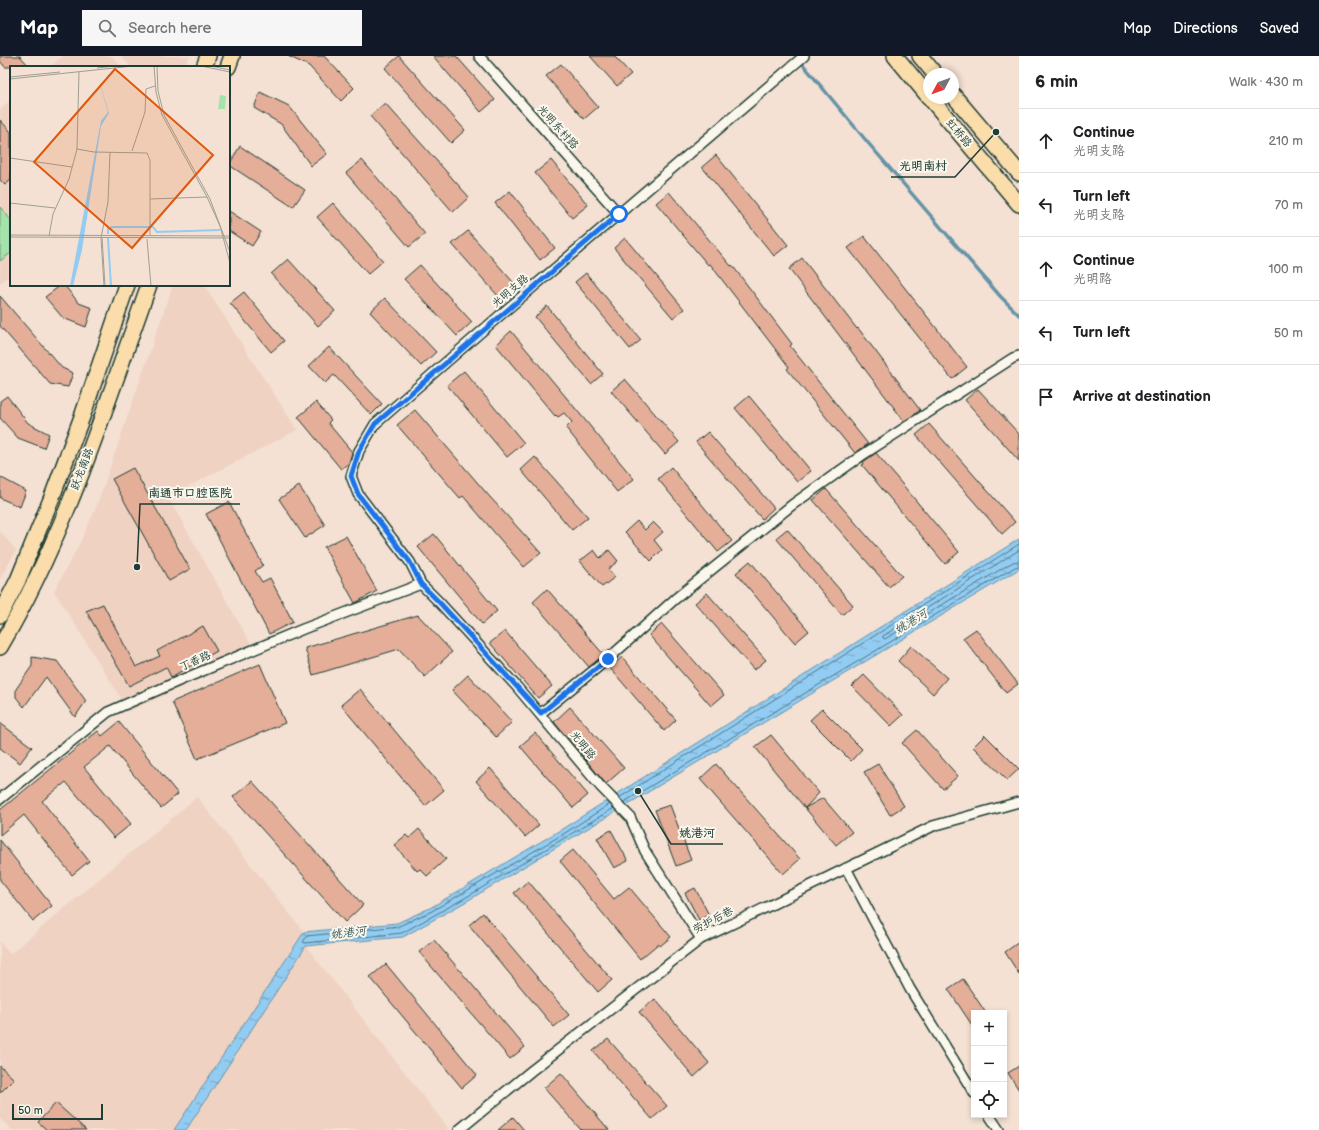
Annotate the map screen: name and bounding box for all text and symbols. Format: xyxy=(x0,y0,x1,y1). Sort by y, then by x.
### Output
search box xyxy=(82,10,362,46)
text: Map xyxy=(20,17,58,40)
icon: search xyxy=(96,17,118,39)
text: Search here xyxy=(128,19,211,38)
text: Map xyxy=(1123,20,1151,37)
text: Directions xyxy=(1173,20,1238,37)
text: Saved xyxy=(1260,20,1299,37)
inset map xyxy=(10,66,230,286)
north arrow xyxy=(923,68,959,104)
text: 6 min xyxy=(1035,72,1078,92)
text: Walk · 430 m xyxy=(1229,74,1303,90)
street label: 光明东村路 xyxy=(535,102,581,152)
street label: 虹桥路 xyxy=(943,116,975,150)
text: Continue xyxy=(1073,123,1135,142)
icon: ahead xyxy=(1035,130,1057,152)
text: 210 m xyxy=(1269,133,1303,149)
text: 光明支路 xyxy=(1073,143,1125,159)
callout: 光明南村 xyxy=(891,153,955,177)
text: 光明南村 xyxy=(899,159,947,174)
text: Turn left xyxy=(1073,187,1130,206)
icon: left xyxy=(1035,194,1057,216)
text: 70 m xyxy=(1275,197,1303,213)
route start xyxy=(610,205,628,223)
text: 光明支路 xyxy=(1073,207,1125,223)
text: Continue xyxy=(1073,251,1135,270)
icon: ahead xyxy=(1035,258,1057,280)
text: 100 m xyxy=(1268,261,1303,277)
text: 光明路 xyxy=(1073,271,1112,287)
street label: 光明支路 xyxy=(489,272,531,310)
icon: left xyxy=(1035,322,1057,344)
text: Turn left xyxy=(1073,323,1130,342)
text: 50 m xyxy=(1274,325,1303,341)
icon: arrive xyxy=(1035,386,1057,408)
text: Arrive at destination xyxy=(1073,387,1211,406)
street label: 跃龙南路 xyxy=(68,446,96,492)
callout: 南通市口腔医院 xyxy=(140,480,240,504)
text: 南通市口腔医院 xyxy=(148,486,232,501)
water label: 姚港河 xyxy=(892,605,932,638)
street label: 丁香路 xyxy=(177,649,213,673)
route end xyxy=(599,650,617,668)
street label: 光明路 xyxy=(568,728,598,762)
callout: 姚港河 xyxy=(671,820,723,844)
text: 姚港河 xyxy=(679,826,715,841)
street label: 劳护后巷 xyxy=(691,904,735,936)
water label: 姚港河 xyxy=(329,923,369,943)
map controls xyxy=(971,1010,1007,1118)
button: + xyxy=(971,1010,1007,1046)
button: − xyxy=(971,1046,1007,1082)
button: locate xyxy=(971,1082,1007,1118)
scale bar xyxy=(12,1102,103,1121)
text: 50 m xyxy=(18,1104,43,1117)

